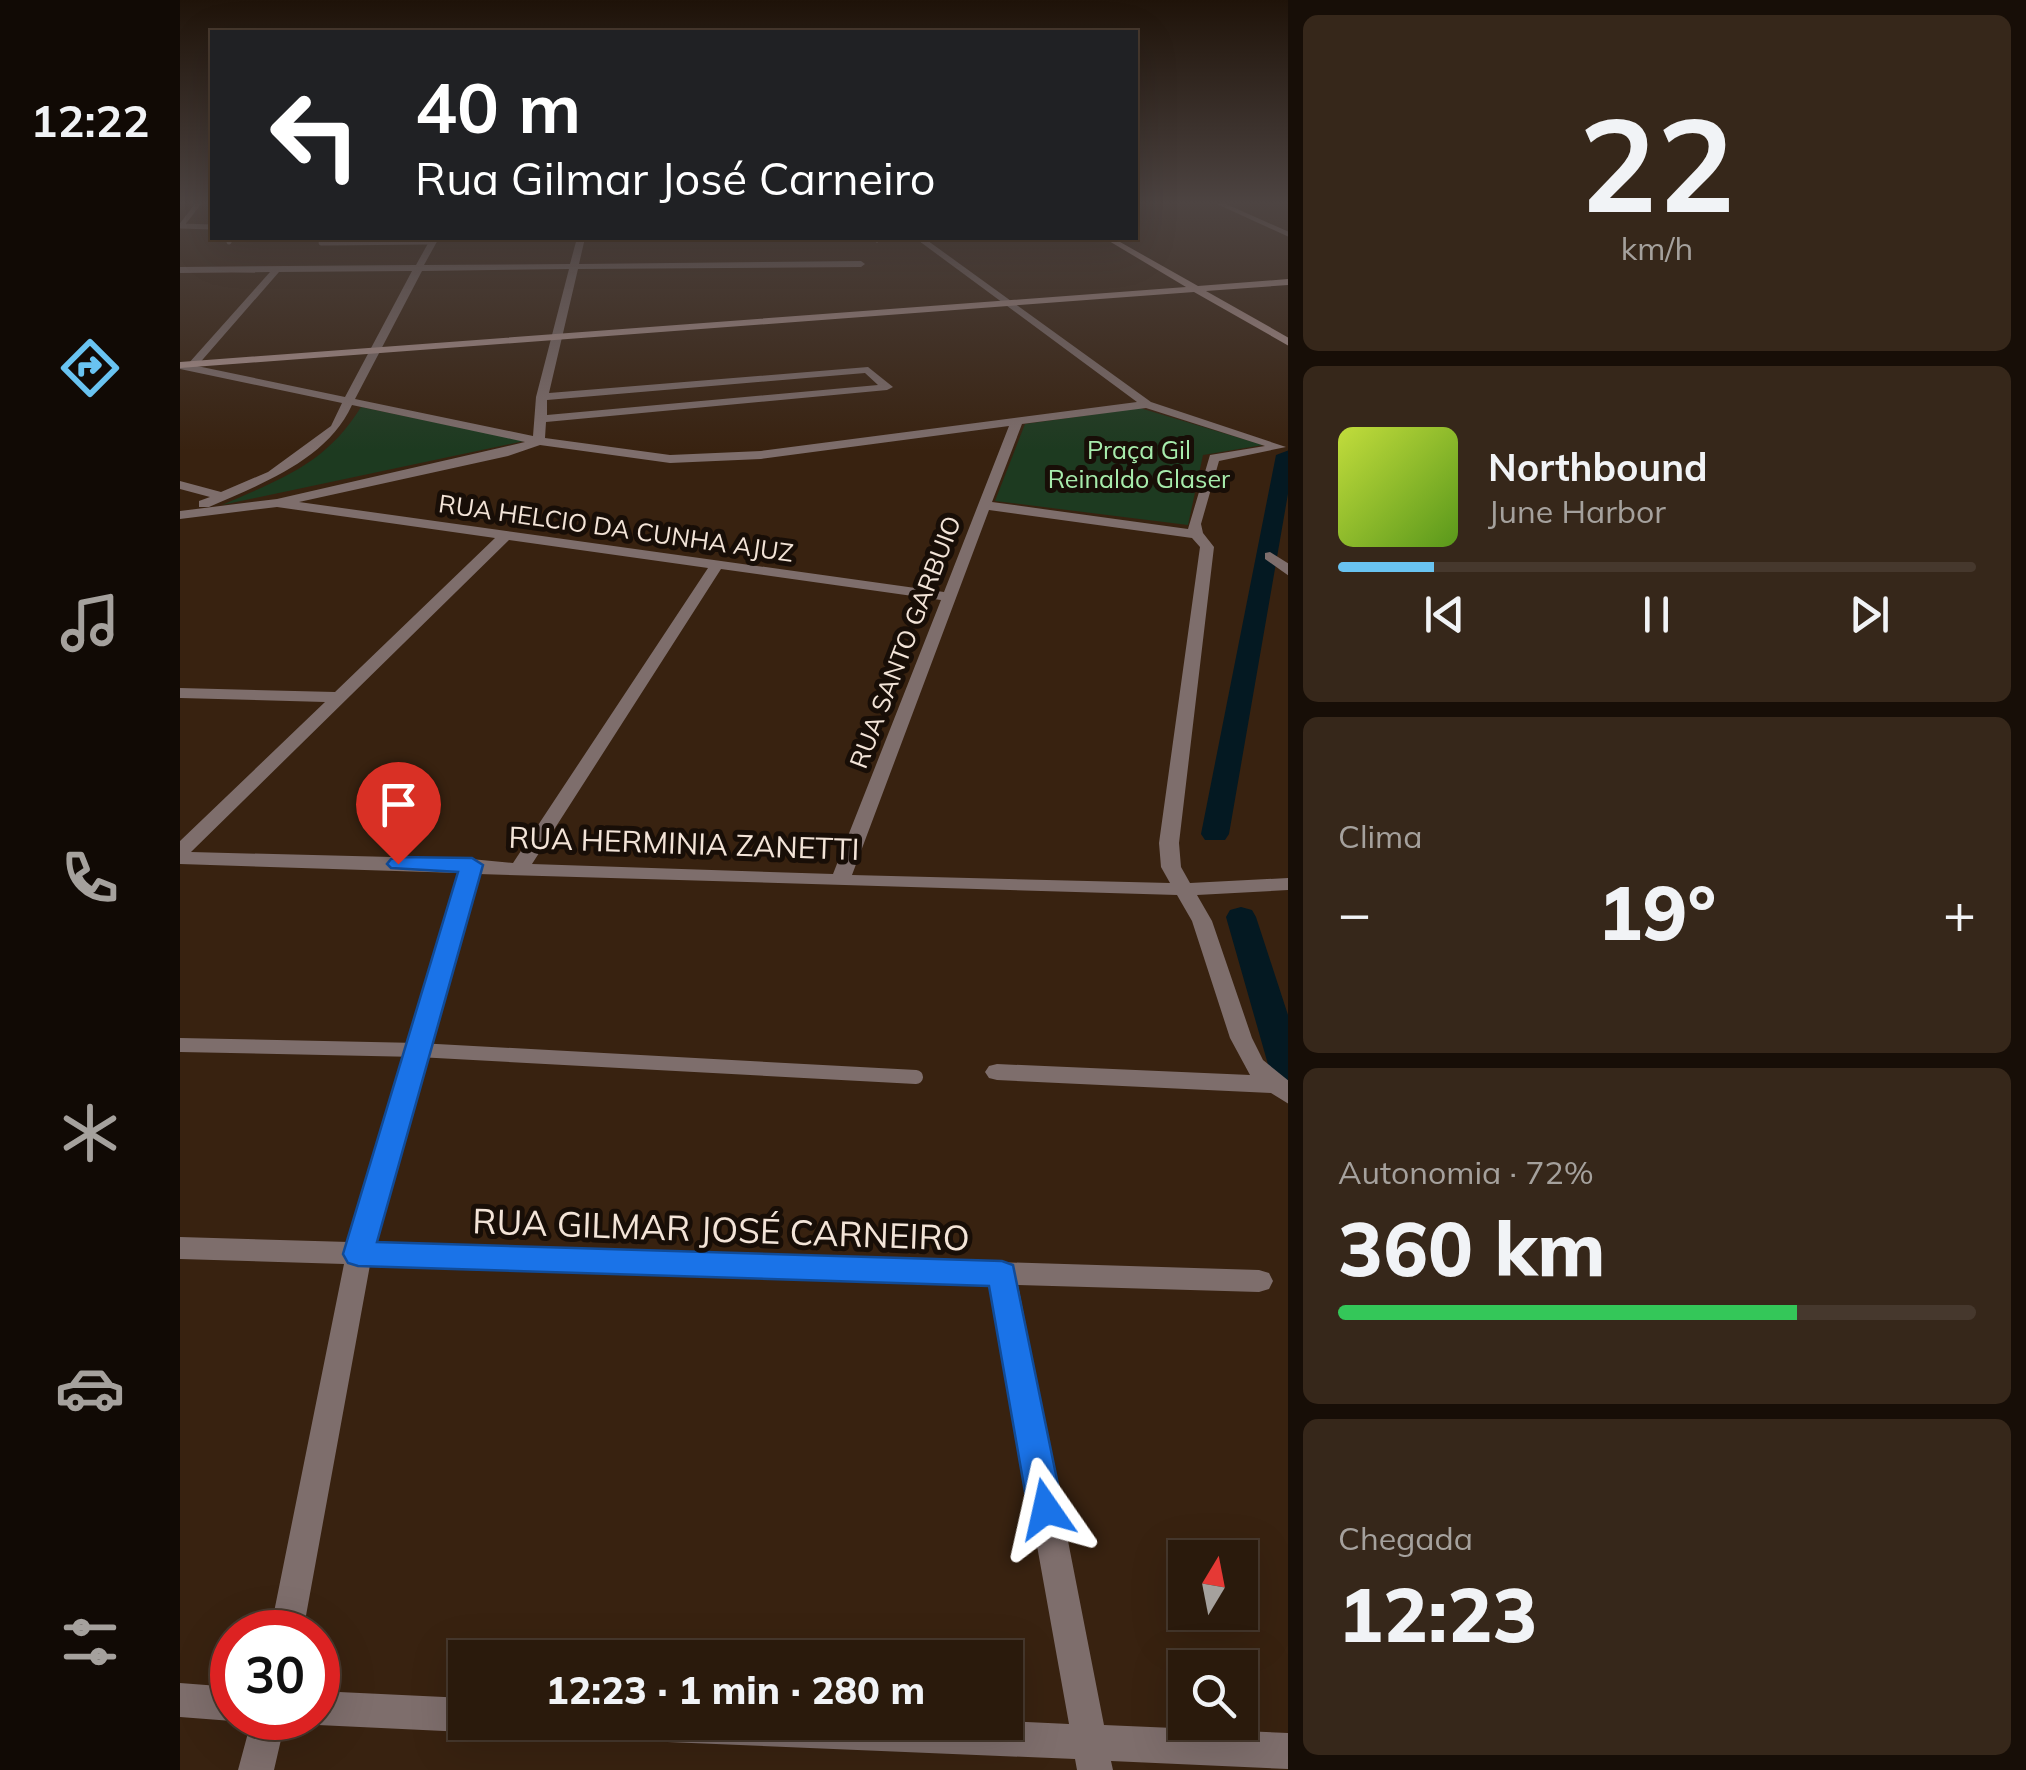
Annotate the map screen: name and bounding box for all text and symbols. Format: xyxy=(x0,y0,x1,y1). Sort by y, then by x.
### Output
text: 40 m xyxy=(415,63,581,151)
icon: left xyxy=(250,70,380,200)
text: 22 xyxy=(1579,81,1735,245)
text: 12:22 xyxy=(30,92,150,148)
text: Rua Gilmar José Carneiro xyxy=(415,150,935,206)
text: km/h xyxy=(1621,228,1693,268)
icon: directions xyxy=(55,333,125,403)
park label: Praça Gil Reinaldo Glaser xyxy=(1048,434,1230,494)
text: Northbound xyxy=(1488,443,1708,491)
street label: RUA HELCIO DA CUNHA AJUZ xyxy=(437,487,795,568)
text: June Harbor xyxy=(1488,491,1666,531)
street label: RUA SANTO GARBUIO xyxy=(842,511,967,772)
icon: previous xyxy=(1417,587,1472,642)
icon: pause xyxy=(1629,587,1684,642)
icon: next xyxy=(1842,587,1897,642)
icon: music xyxy=(55,588,125,658)
pin xyxy=(356,762,441,865)
icon: arrive xyxy=(371,777,426,832)
text: Clima xyxy=(1338,816,1422,856)
street label: RUA HERMINIA ZANETTI xyxy=(508,818,860,868)
icon: phone xyxy=(55,843,125,913)
text: 19° xyxy=(1598,865,1716,959)
text: − xyxy=(1338,878,1371,947)
text: + xyxy=(1943,878,1976,947)
icon: climate xyxy=(55,1098,125,1168)
text: Autonomia · 72% xyxy=(1338,1152,1594,1192)
street label: RUA GILMAR JOSÉ CARNEIRO xyxy=(472,1198,970,1260)
text: 360 km xyxy=(1338,1201,1606,1295)
icon: car xyxy=(55,1353,125,1423)
position arrow xyxy=(994,1457,1098,1561)
text: Chegada xyxy=(1338,1518,1473,1558)
north arrow xyxy=(1168,1540,1258,1630)
map controls xyxy=(1168,1540,1258,1740)
text: 12:23 xyxy=(1338,1567,1538,1661)
icon: filters xyxy=(55,1607,125,1677)
speed limit sign: 30 xyxy=(210,1610,340,1740)
button: search xyxy=(1168,1650,1258,1740)
text: 12:23 · 1 min · 280 m xyxy=(546,1666,925,1714)

